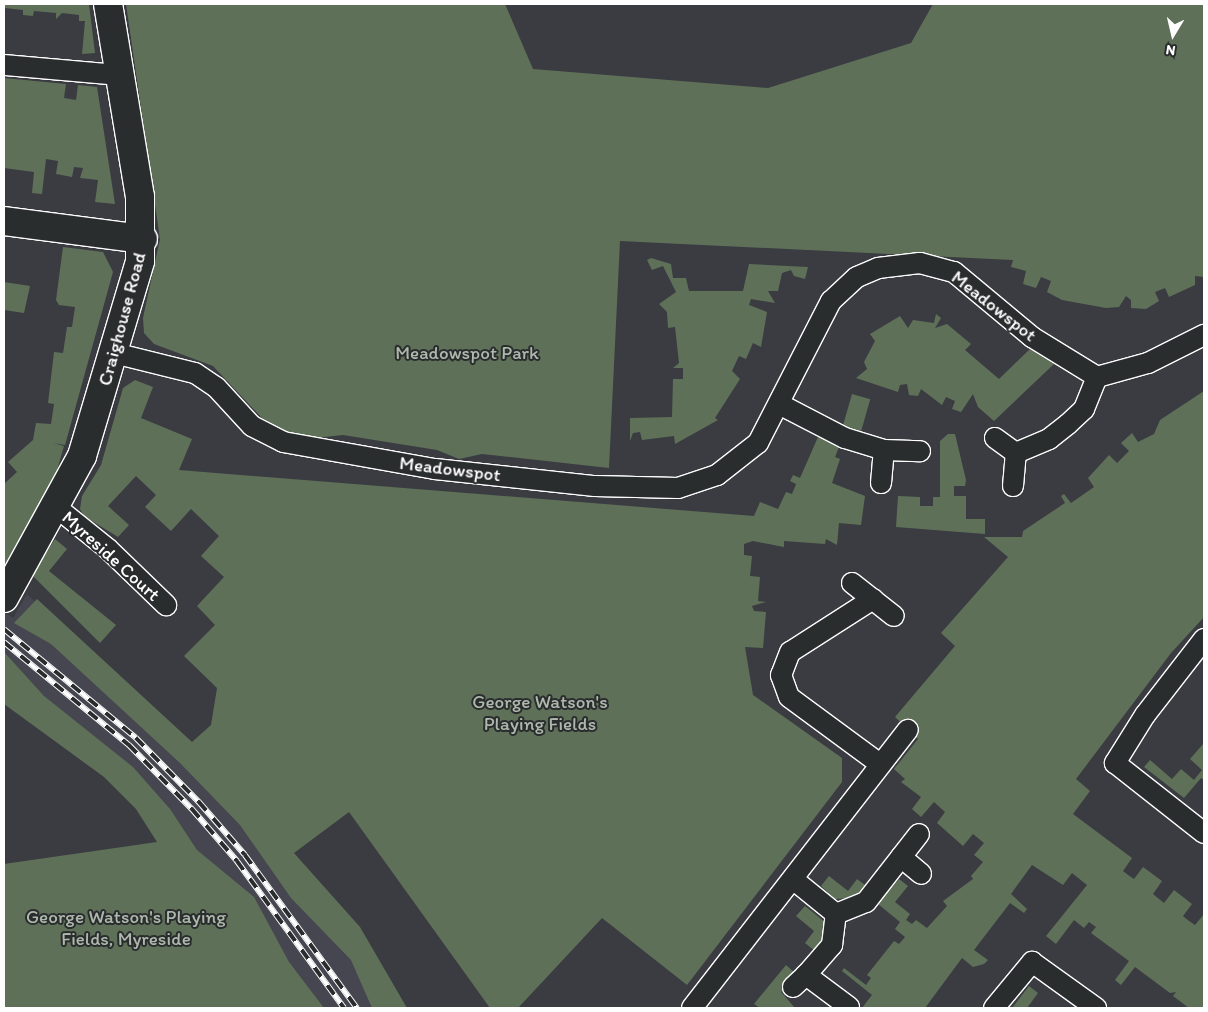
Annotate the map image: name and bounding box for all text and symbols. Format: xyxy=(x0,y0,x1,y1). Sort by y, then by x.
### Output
north arrow xyxy=(1148,10,1198,60)
text: N xyxy=(1165,41,1177,59)
street label: Craighouse Road xyxy=(93,250,151,388)
street label: Meadowspot xyxy=(947,266,1041,346)
park label: Meadowspot Park xyxy=(395,342,539,364)
street label: Meadowspot xyxy=(398,451,502,487)
street label: Myreside Court xyxy=(57,506,165,606)
park label: George Watson's Playing Fields xyxy=(472,691,608,735)
park label: George Watson's Playing Fields, Myreside xyxy=(26,906,226,950)

